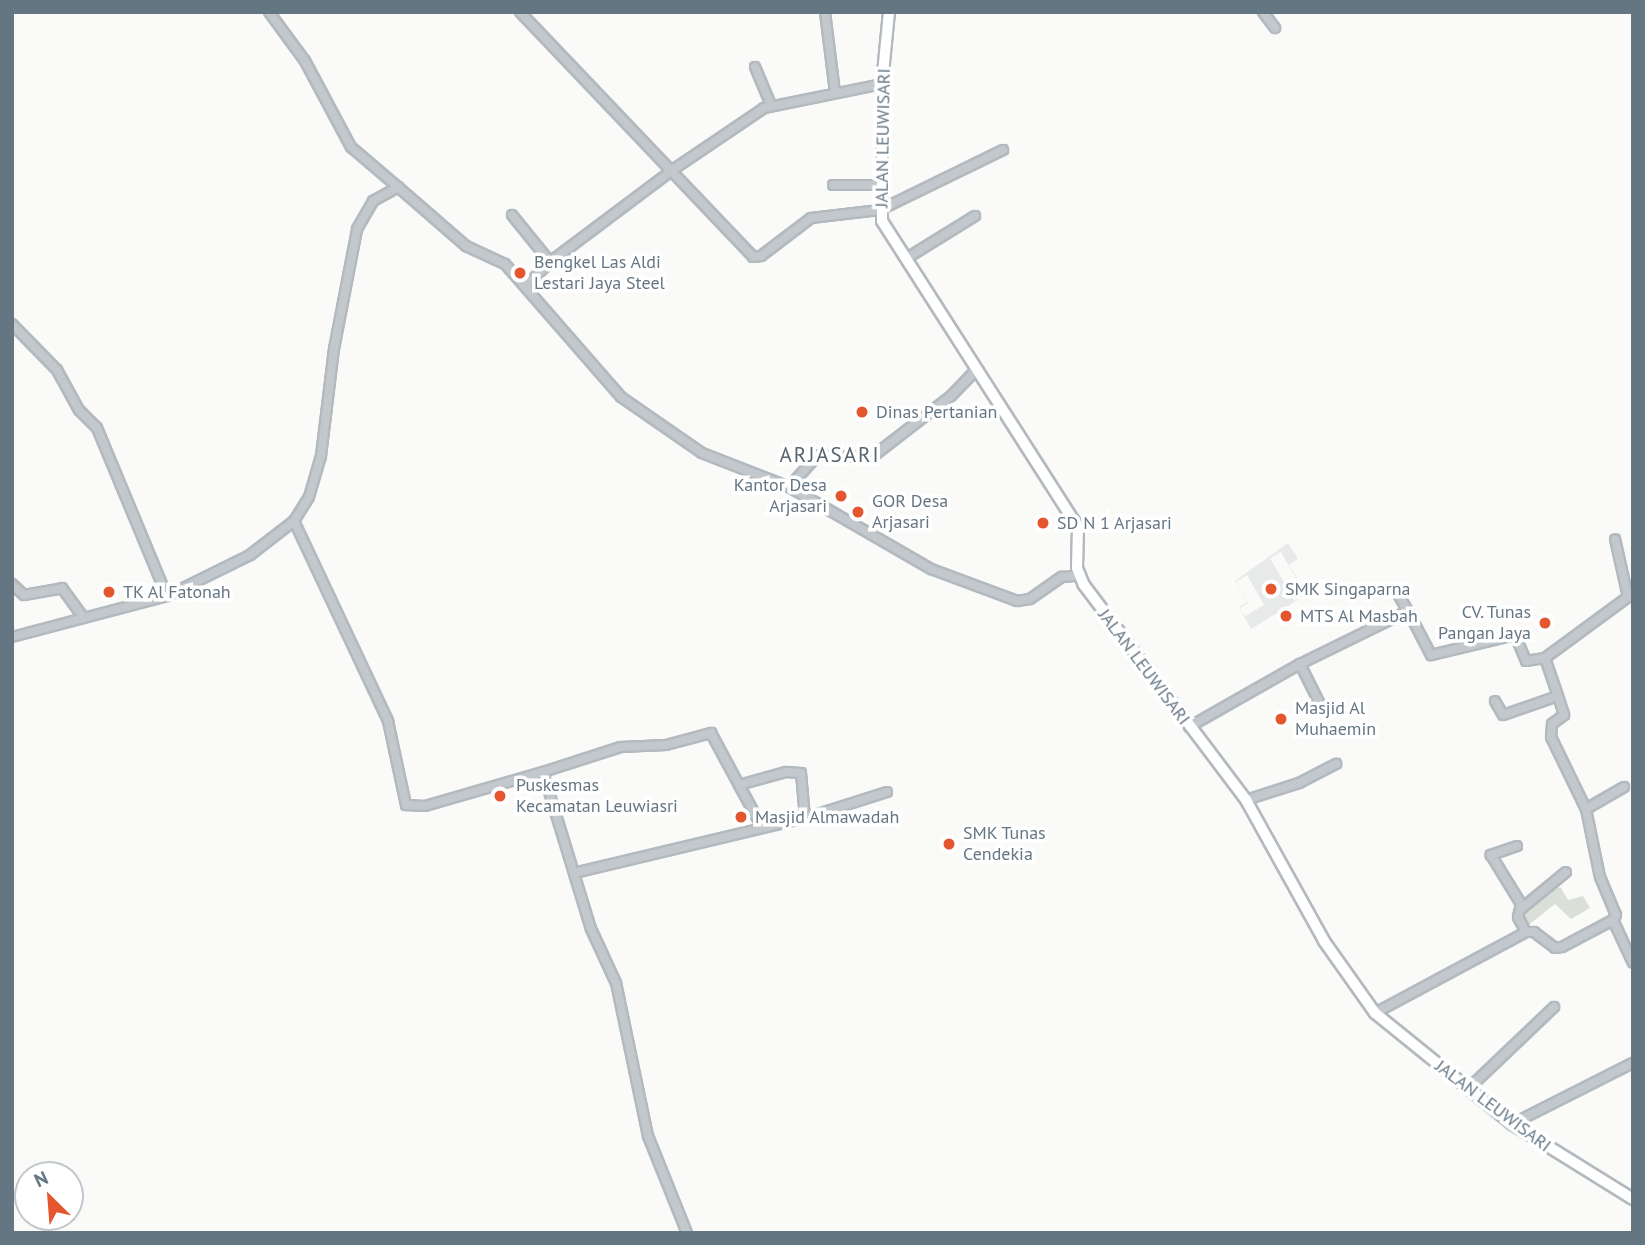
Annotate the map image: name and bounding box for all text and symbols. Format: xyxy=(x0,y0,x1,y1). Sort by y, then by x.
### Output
street label: JALAN LEUWISARI xyxy=(871,68,895,208)
place label: Bengkel Las Aldi Lestari Jaya Steel xyxy=(534,252,665,294)
marker: Bengkel Las Aldi Lestari Jaya Steel xyxy=(512,265,528,281)
place label: Dinas Pertanian xyxy=(876,401,997,423)
marker: Dinas Pertanian xyxy=(854,404,870,420)
district label: ARJASARI xyxy=(780,442,880,468)
place label: Kantor Desa Arjasari xyxy=(734,475,827,518)
marker: Kantor Desa Arjasari xyxy=(833,488,849,504)
place label: GOR Desa Arjasari xyxy=(872,491,948,534)
marker: GOR Desa Arjasari xyxy=(850,504,866,520)
place label: SD N 1 Arjasari xyxy=(1057,512,1173,534)
marker: SD N 1 Arjasari xyxy=(1035,515,1051,531)
place label: SMK Singaparna xyxy=(1285,578,1411,600)
place label: TK Al Fatonah xyxy=(123,581,232,603)
marker: SMK Singaparna xyxy=(1263,581,1279,597)
marker: TK Al Fatonah xyxy=(101,584,117,600)
place label: CV. Tunas Pangan Jaya xyxy=(1438,602,1531,644)
street label: JALAN LEUWISARI xyxy=(1093,605,1195,729)
place label: MTS Al Masbah xyxy=(1300,605,1418,627)
marker: MTS Al Masbah xyxy=(1278,608,1294,624)
marker: CV. Tunas Pangan Jaya xyxy=(1537,615,1553,631)
place label: Masjid Al Muhaemin xyxy=(1295,698,1376,740)
marker: Masjid Al Muhaemin xyxy=(1273,711,1289,727)
place label: Puskesmas Kecamatan Leuwiasri xyxy=(516,775,678,818)
marker: Puskesmas Kecamatan Leuwiasri xyxy=(490,786,510,806)
place label: Masjid Almawadah xyxy=(755,806,900,828)
marker: Masjid Almawadah xyxy=(733,809,749,825)
place label: SMK Tunas Cendekia xyxy=(963,823,1047,866)
marker: SMK Tunas Cendekia xyxy=(941,836,957,852)
street label: JALAN LEUWISARI xyxy=(1431,1055,1555,1157)
north arrow xyxy=(14,1161,84,1231)
text: N xyxy=(30,1165,52,1192)

